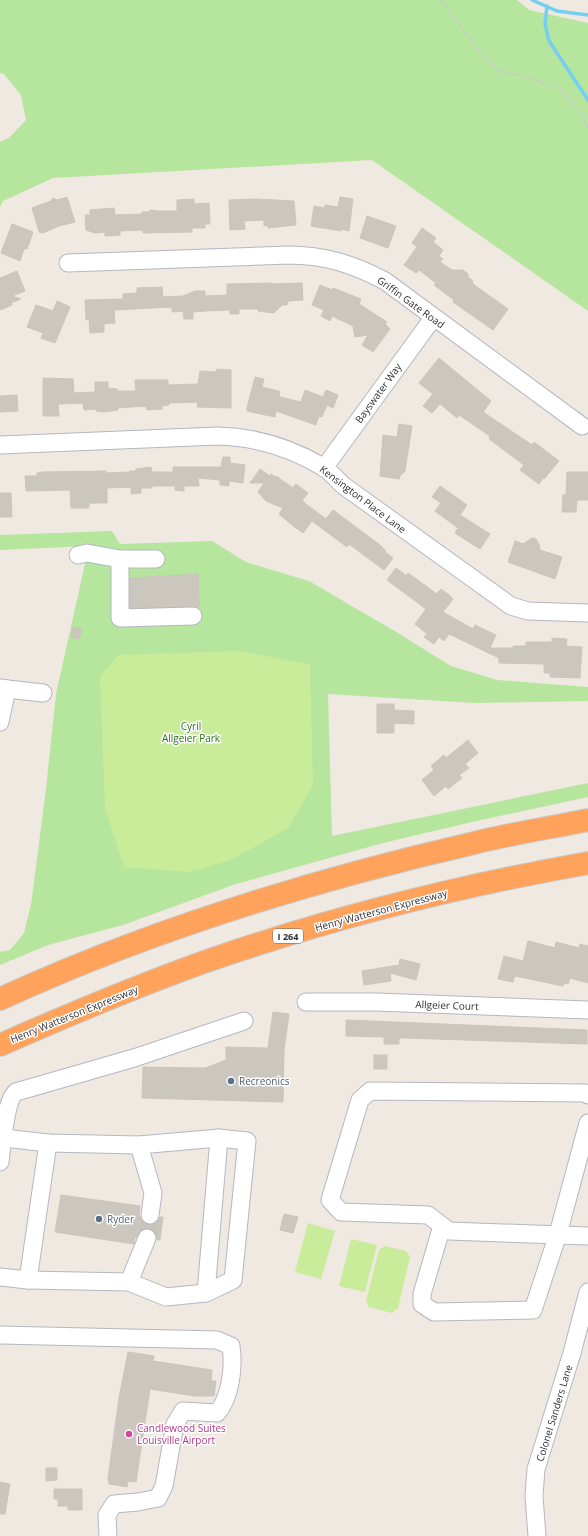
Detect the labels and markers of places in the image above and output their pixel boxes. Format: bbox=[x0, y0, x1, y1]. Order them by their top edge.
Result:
place label: Recreonics bbox=[239, 1074, 290, 1088]
marker: Recreonics bbox=[226, 1076, 236, 1086]
place label: Ryder bbox=[107, 1212, 134, 1226]
marker: Ryder bbox=[94, 1214, 104, 1224]
place label: Candlewood Suites Louisville Airport bbox=[137, 1421, 226, 1447]
marker: Candlewood Suites Louisville Airport bbox=[124, 1429, 134, 1439]

